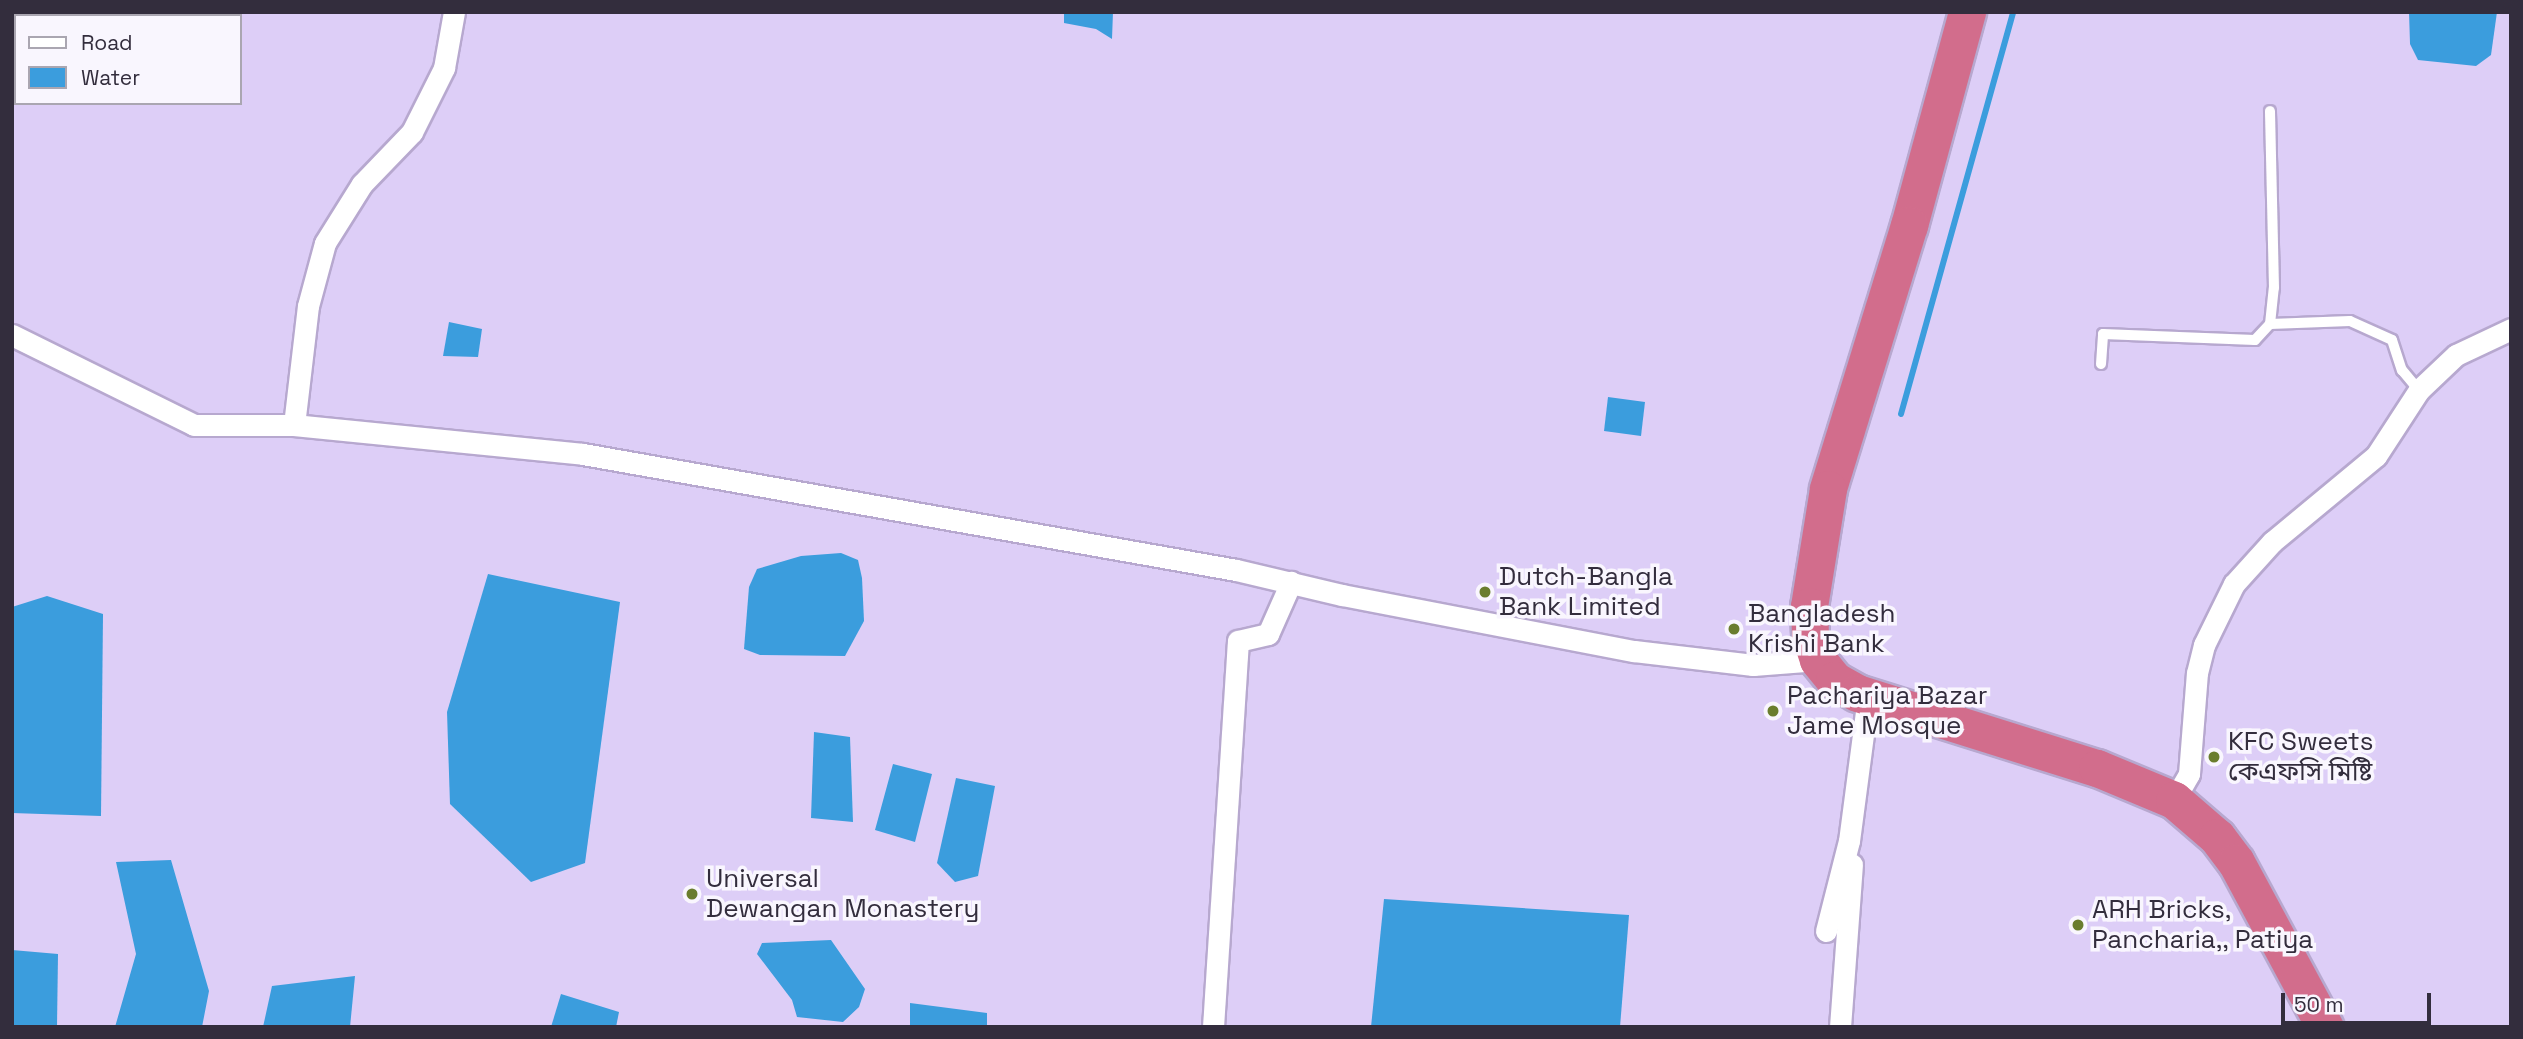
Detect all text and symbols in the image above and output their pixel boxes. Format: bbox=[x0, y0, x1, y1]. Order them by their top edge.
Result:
legend bbox=[14, 14, 242, 105]
text: Road bbox=[81, 29, 133, 56]
text: Water bbox=[81, 64, 140, 91]
place label: Dutch-Bangla Bank Limited bbox=[1499, 561, 1673, 622]
marker: Dutch-Bangla Bank Limited bbox=[1477, 584, 1493, 600]
place label: Bangladesh Krishi Bank bbox=[1748, 598, 1896, 660]
marker: Bangladesh Krishi Bank bbox=[1726, 621, 1742, 637]
place label: Pachariya Bazar Jame Mosque bbox=[1787, 680, 1987, 742]
marker: Pachariya Bazar Jame Mosque bbox=[1765, 703, 1781, 719]
place label: KFC Sweets কেএফসি মিষ্টি bbox=[2228, 726, 2374, 788]
marker: KFC Sweets কেএফসি মিষ্টি bbox=[2206, 749, 2222, 765]
place label: Universal Dewangan Monastery bbox=[706, 863, 979, 924]
marker: Universal Dewangan Monastery bbox=[684, 886, 700, 902]
place label: ARH Bricks, Pancharia,, Patiya bbox=[2092, 894, 2314, 956]
marker: ARH Bricks, Pancharia,, Patiya bbox=[2070, 917, 2086, 933]
scale bar bbox=[2285, 979, 2436, 1023]
text: 50 m bbox=[2294, 991, 2344, 1018]

